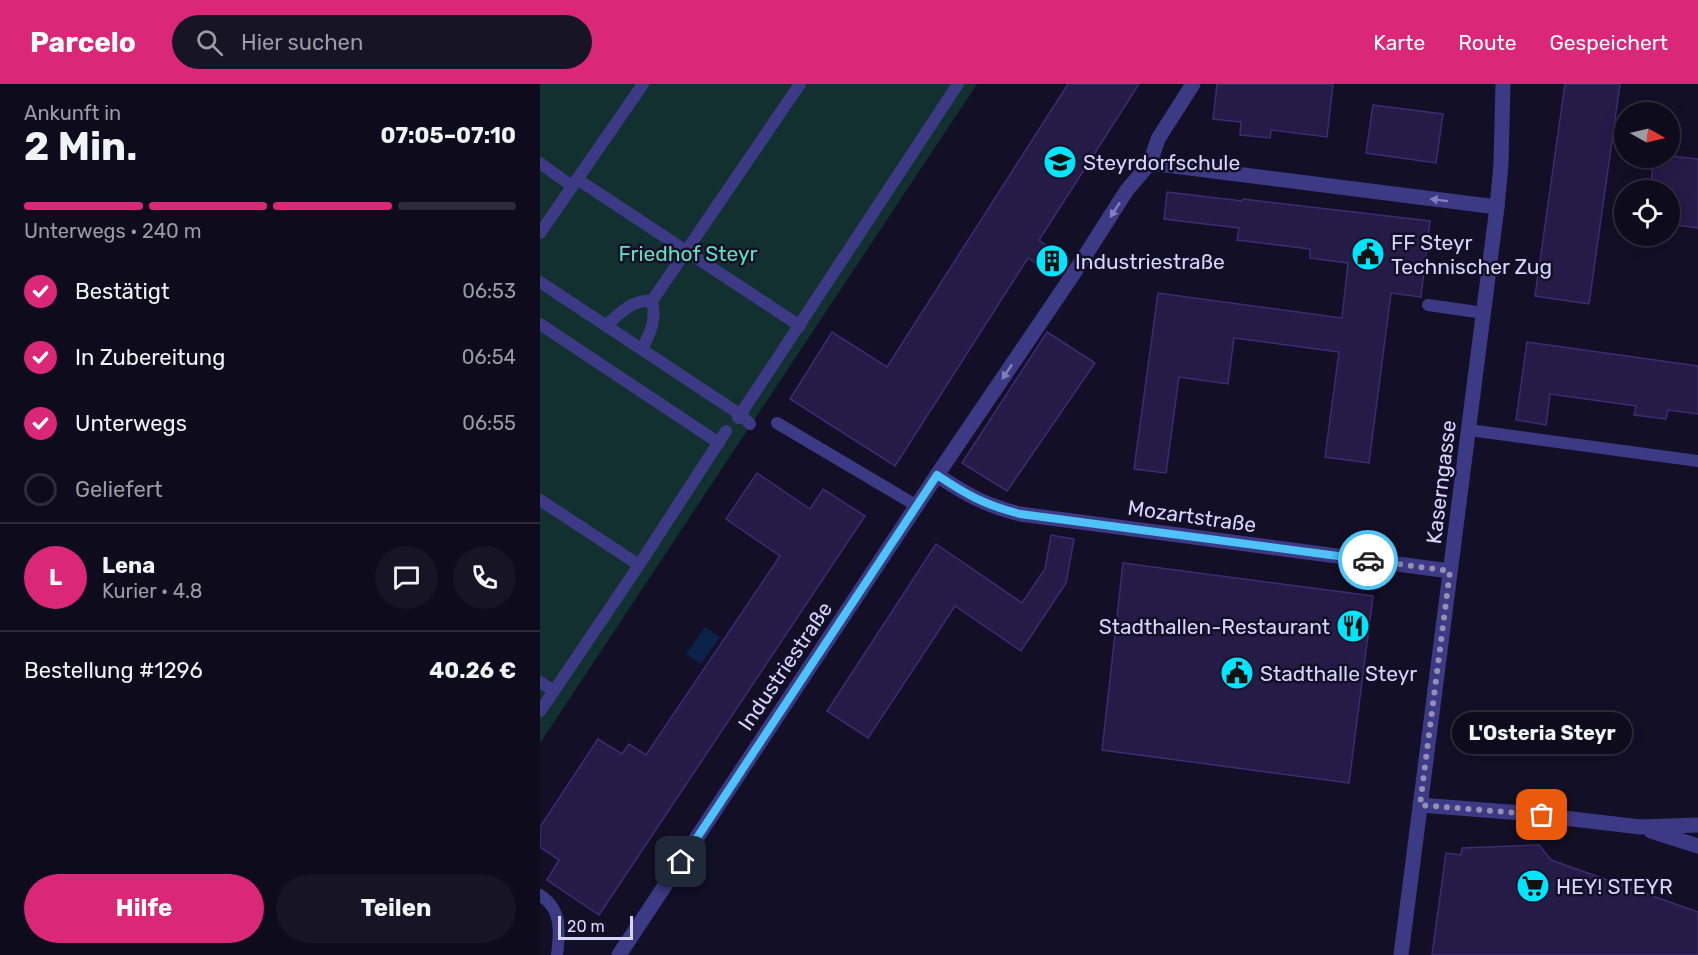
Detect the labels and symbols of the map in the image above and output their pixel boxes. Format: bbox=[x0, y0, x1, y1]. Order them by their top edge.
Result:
north arrow bbox=[1614, 102, 1680, 168]
school or university icon: Steyrdorfschule bbox=[1042, 144, 1078, 180]
place label: Steyrdorfschule bbox=[1083, 150, 1240, 175]
one-way arrow bbox=[1430, 195, 1449, 204]
one-way arrow bbox=[1109, 201, 1120, 218]
place label: FF Steyr Technischer Zug bbox=[1391, 230, 1552, 279]
public building icon: FF Steyr Technischer Zug bbox=[1350, 236, 1386, 272]
park label: Friedhof Steyr bbox=[619, 241, 757, 266]
building icon: Industriestraße bbox=[1034, 243, 1070, 279]
place label: Industriestraße bbox=[1075, 249, 1225, 274]
one-way arrow bbox=[1002, 364, 1013, 380]
street label: Kaserngasse bbox=[1421, 419, 1461, 545]
street label: Mozartstraße bbox=[1126, 495, 1258, 537]
courier bbox=[1338, 530, 1398, 590]
street label: Industriestraße bbox=[733, 597, 837, 735]
restaurant icon: Stadthallen-Restaurant bbox=[1335, 608, 1371, 644]
place label: Stadthallen-Restaurant bbox=[1099, 614, 1330, 639]
public building icon: Stadthalle Steyr bbox=[1219, 655, 1255, 691]
place label: Stadthalle Steyr bbox=[1260, 661, 1417, 686]
callout: L'Osteria Steyr bbox=[1452, 713, 1632, 755]
pin bbox=[1516, 789, 1567, 840]
pin bbox=[655, 836, 706, 887]
supermarket icon: HEY! STEYR bbox=[1515, 868, 1551, 904]
place label: HEY! STEYR bbox=[1556, 874, 1673, 899]
scale bar bbox=[558, 913, 633, 940]

